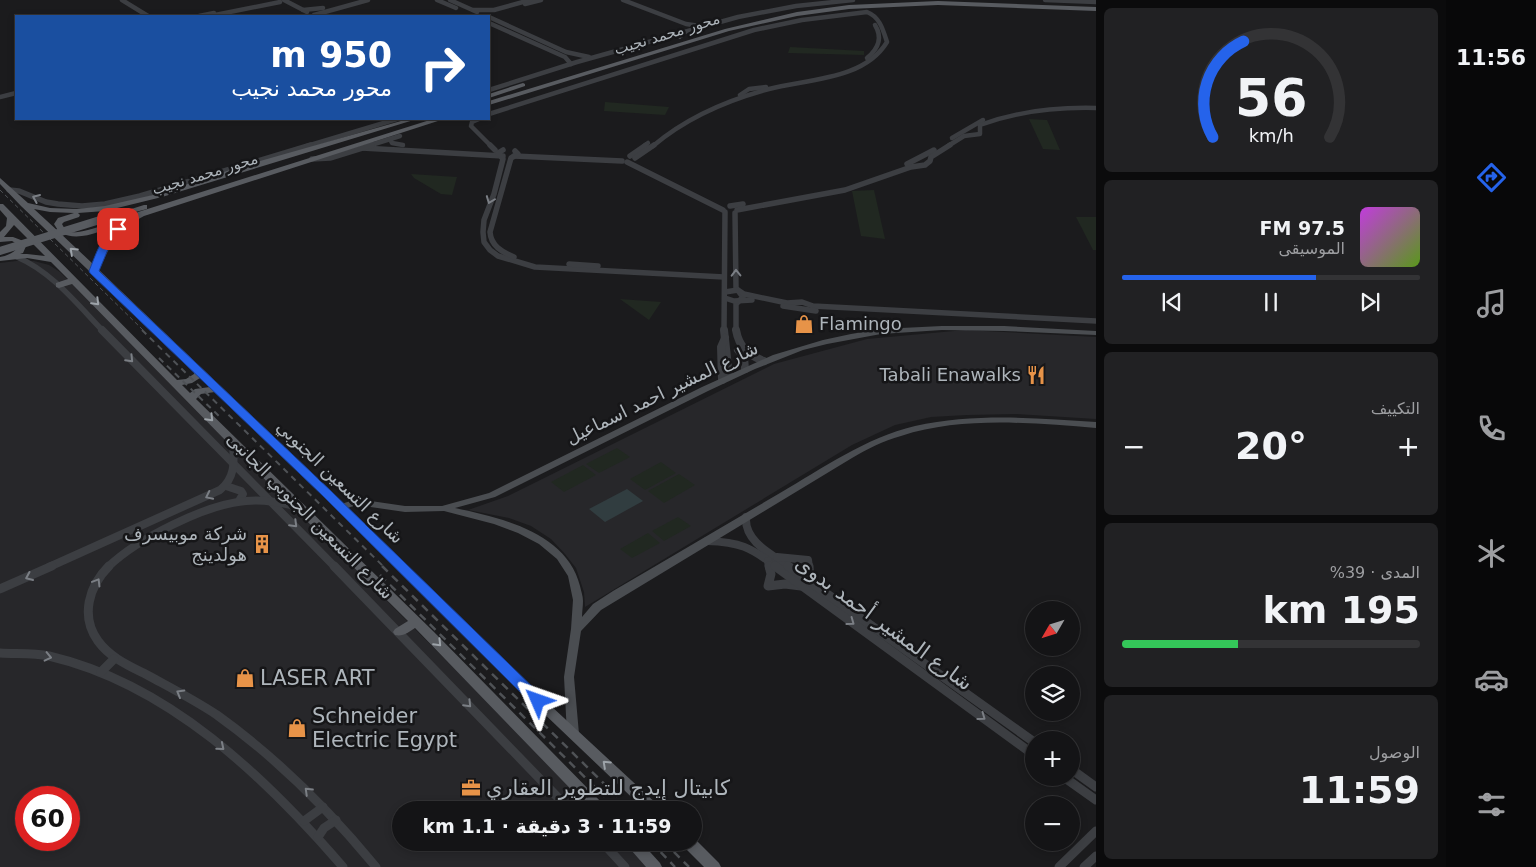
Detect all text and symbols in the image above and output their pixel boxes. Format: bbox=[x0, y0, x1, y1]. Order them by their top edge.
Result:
street label: محور محمد نجيب bbox=[612, 9, 722, 59]
text: 950 m bbox=[270, 35, 392, 75]
icon: right bbox=[410, 35, 475, 100]
text: 11:56 bbox=[1456, 45, 1526, 70]
text: 56 bbox=[1235, 68, 1307, 128]
text: محور محمد نجيب bbox=[231, 76, 392, 101]
text: km/h bbox=[1248, 125, 1294, 146]
street label: محور محمد نجيب bbox=[150, 149, 260, 199]
icon: directions bbox=[1474, 160, 1509, 195]
one-way arrow bbox=[32, 194, 41, 204]
one-way arrow bbox=[486, 195, 496, 204]
pin bbox=[97, 208, 139, 250]
icon: arrive bbox=[104, 215, 132, 243]
text: 97.5 FM bbox=[1260, 217, 1345, 239]
text: الموسيقى bbox=[1279, 239, 1345, 258]
one-way arrow bbox=[69, 248, 78, 257]
one-way arrow bbox=[731, 268, 741, 276]
icon: music bbox=[1474, 286, 1509, 321]
icon: previous bbox=[1158, 288, 1186, 316]
icon: pause bbox=[1257, 288, 1285, 316]
icon: next bbox=[1356, 288, 1384, 316]
one-way arrow bbox=[90, 297, 99, 306]
shop icon: Flamingo bbox=[793, 313, 815, 335]
place label: Flamingo bbox=[819, 313, 902, 334]
street label: شارع المشير احمد اسماعيل bbox=[562, 337, 762, 449]
one-way arrow bbox=[124, 353, 133, 362]
place label: Tabali Enawalks bbox=[878, 364, 1021, 385]
restaurant icon: Tabali Enawalks bbox=[1025, 364, 1047, 386]
text: التكييف bbox=[1371, 399, 1420, 418]
icon: phone bbox=[1474, 411, 1509, 446]
one-way arrow bbox=[204, 412, 213, 421]
street label: شارع التسعين الجنوبي bbox=[272, 416, 408, 548]
text: 20° bbox=[1235, 424, 1307, 468]
street label: شارع التسعين الجنوبي الجانبى bbox=[222, 428, 398, 604]
text: − bbox=[1122, 430, 1145, 463]
text: + bbox=[1397, 430, 1420, 463]
one-way arrow bbox=[205, 490, 214, 500]
one-way arrow bbox=[288, 519, 297, 528]
place label: شركة موبيسرف هولدينج bbox=[124, 523, 247, 566]
building icon: شركة موبيسرف هولدينج bbox=[251, 533, 273, 555]
icon: climate bbox=[1474, 536, 1509, 571]
street label: شارع المشير أحمد بدوى bbox=[791, 549, 978, 695]
text: المدى · 39% bbox=[1330, 563, 1420, 582]
one-way arrow bbox=[25, 570, 34, 581]
one-way arrow bbox=[91, 579, 100, 588]
text: 195 km bbox=[1263, 588, 1420, 632]
north arrow bbox=[1025, 601, 1080, 656]
map controls bbox=[1025, 601, 1080, 851]
one-way arrow bbox=[845, 616, 855, 625]
one-way arrow bbox=[432, 637, 441, 646]
one-way arrow bbox=[44, 651, 53, 662]
icon: car bbox=[1474, 662, 1509, 697]
place label: LASER ART bbox=[260, 666, 375, 690]
button: layers bbox=[1025, 666, 1080, 721]
shop icon: LASER ART bbox=[234, 667, 256, 689]
position arrow bbox=[511, 674, 563, 726]
one-way arrow bbox=[176, 690, 185, 700]
one-way arrow bbox=[462, 698, 471, 707]
place label: Schneider Electric Egypt bbox=[312, 704, 457, 752]
one-way arrow bbox=[976, 712, 985, 720]
shop icon: Schneider Electric Egypt bbox=[286, 717, 308, 739]
button: + bbox=[1025, 731, 1080, 786]
one-way arrow bbox=[216, 742, 225, 751]
text: الوصول bbox=[1369, 743, 1420, 762]
one-way arrow bbox=[602, 761, 611, 770]
text: 11:59 bbox=[1299, 768, 1420, 812]
place label: كابيتال إيدج للتطوير العقاري bbox=[486, 776, 730, 801]
office icon: كابيتال إيدج للتطوير العقاري bbox=[460, 777, 482, 799]
speed limit sign: 60 bbox=[15, 786, 80, 851]
icon: filters bbox=[1474, 787, 1509, 822]
one-way arrow bbox=[305, 788, 314, 797]
button: − bbox=[1025, 796, 1080, 851]
text: 11:59 · 3 دقيقة · 1.1 km bbox=[422, 815, 672, 837]

